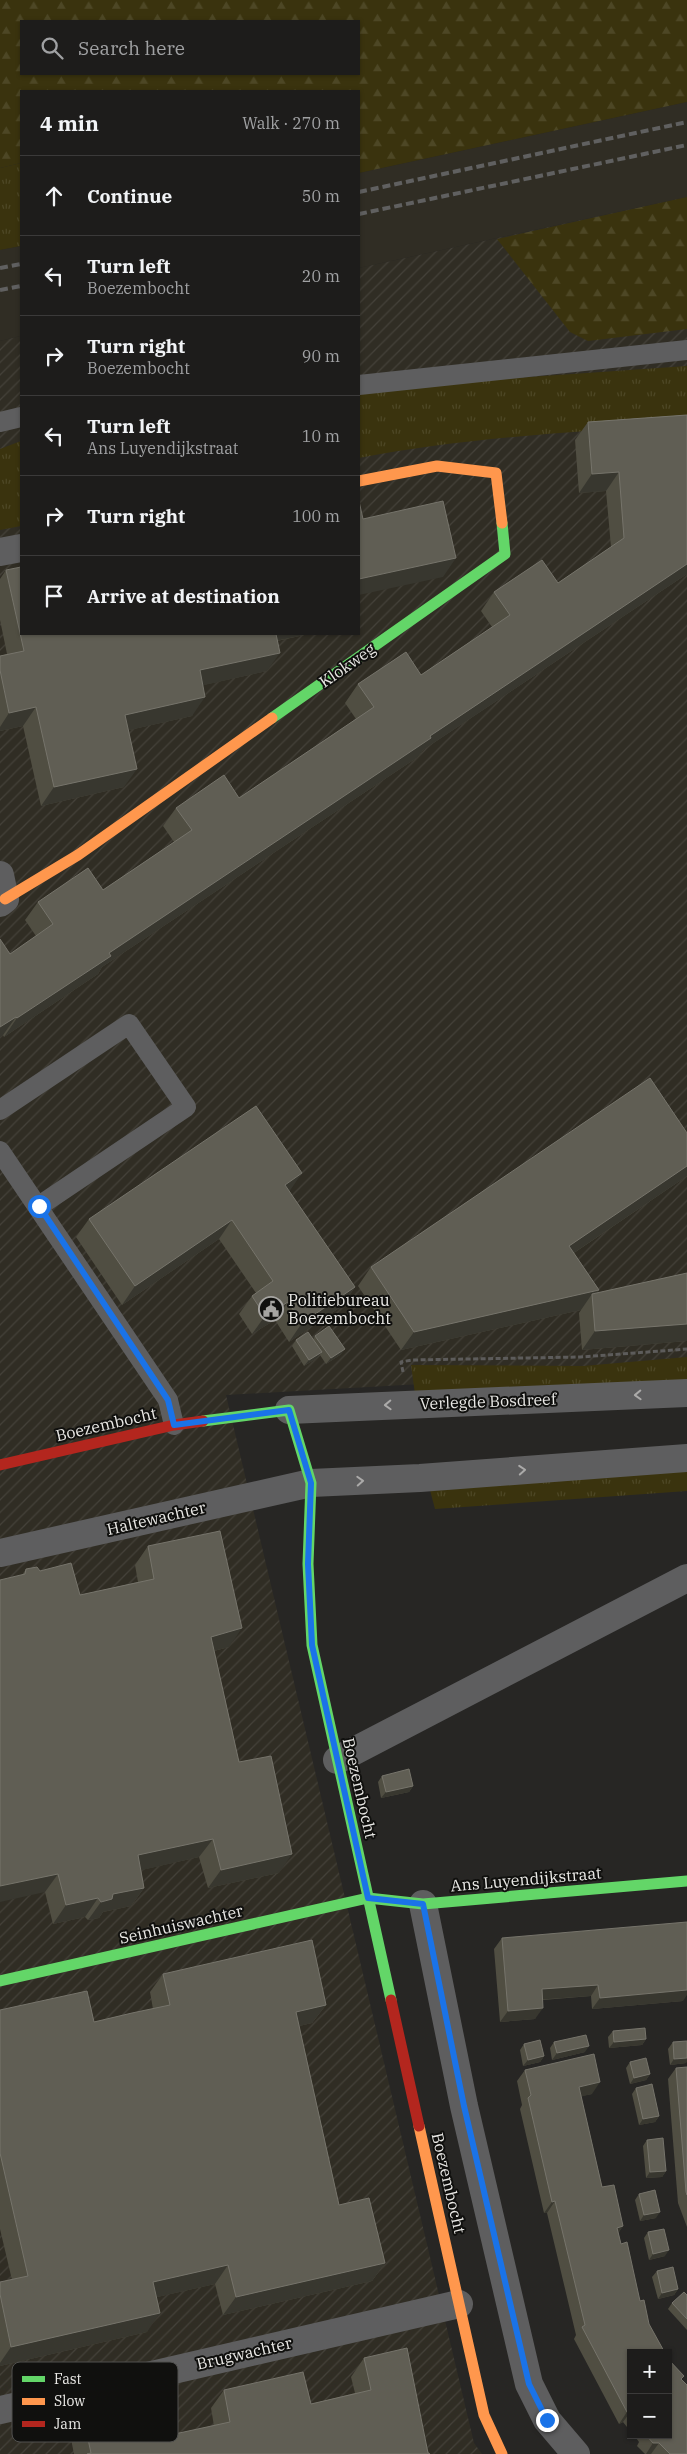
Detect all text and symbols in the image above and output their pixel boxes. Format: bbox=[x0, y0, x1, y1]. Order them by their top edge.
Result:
search box bbox=[20, 20, 360, 75]
icon: search bbox=[38, 34, 66, 62]
text: Search here bbox=[78, 36, 185, 60]
text: 4 min bbox=[40, 109, 99, 137]
text: Walk · 270 m bbox=[242, 113, 340, 133]
icon: ahead bbox=[40, 182, 68, 210]
text: Continue bbox=[87, 184, 172, 208]
text: 50 m bbox=[302, 186, 340, 206]
text: Turn left bbox=[87, 254, 170, 278]
icon: left bbox=[40, 262, 68, 290]
text: 20 m bbox=[302, 266, 340, 286]
text: Boezembocht bbox=[87, 278, 190, 298]
text: Turn right bbox=[87, 334, 185, 358]
icon: right bbox=[40, 342, 68, 370]
text: 90 m bbox=[302, 346, 340, 366]
text: Boezembocht bbox=[87, 358, 190, 378]
text: Turn left bbox=[87, 414, 170, 438]
icon: left bbox=[40, 422, 68, 450]
text: 10 m bbox=[302, 426, 340, 446]
text: Ans Luyendijkstraat bbox=[87, 438, 239, 458]
icon: right bbox=[40, 502, 68, 530]
text: Turn right bbox=[87, 504, 185, 528]
text: 100 m bbox=[292, 506, 340, 526]
icon: arrive bbox=[40, 582, 68, 610]
text: Arrive at destination bbox=[87, 584, 280, 608]
street label: Klokweg bbox=[315, 638, 379, 692]
route start bbox=[28, 1195, 51, 1218]
place label: Politiebureau Boezembocht bbox=[288, 1290, 391, 1328]
public building icon: Politiebureau Boezembocht bbox=[258, 1296, 284, 1322]
street label: Verlegde Bosdreef bbox=[419, 1389, 558, 1413]
one-way arrow bbox=[634, 1390, 642, 1400]
one-way arrow bbox=[384, 1400, 392, 1410]
street label: Boezembocht bbox=[54, 1403, 159, 1445]
one-way arrow bbox=[518, 1465, 526, 1476]
one-way arrow bbox=[356, 1475, 364, 1486]
street label: Haltewachter bbox=[105, 1497, 207, 1539]
street label: Boezembocht bbox=[339, 1736, 381, 1841]
street label: Ans Luyendijkstraat bbox=[450, 1862, 603, 1896]
street label: Seinhuiswachter bbox=[117, 1900, 245, 1948]
street label: Boezembocht bbox=[428, 2131, 470, 2236]
street label: Brugwachter bbox=[194, 2332, 294, 2374]
map controls bbox=[627, 2349, 672, 2439]
button: + bbox=[627, 2349, 672, 2394]
legend bbox=[12, 2362, 178, 2442]
text: Fast bbox=[54, 2370, 82, 2388]
text: Slow bbox=[54, 2392, 85, 2410]
button: − bbox=[627, 2394, 672, 2439]
route end bbox=[536, 2409, 559, 2432]
text: Jam bbox=[54, 2415, 81, 2433]

